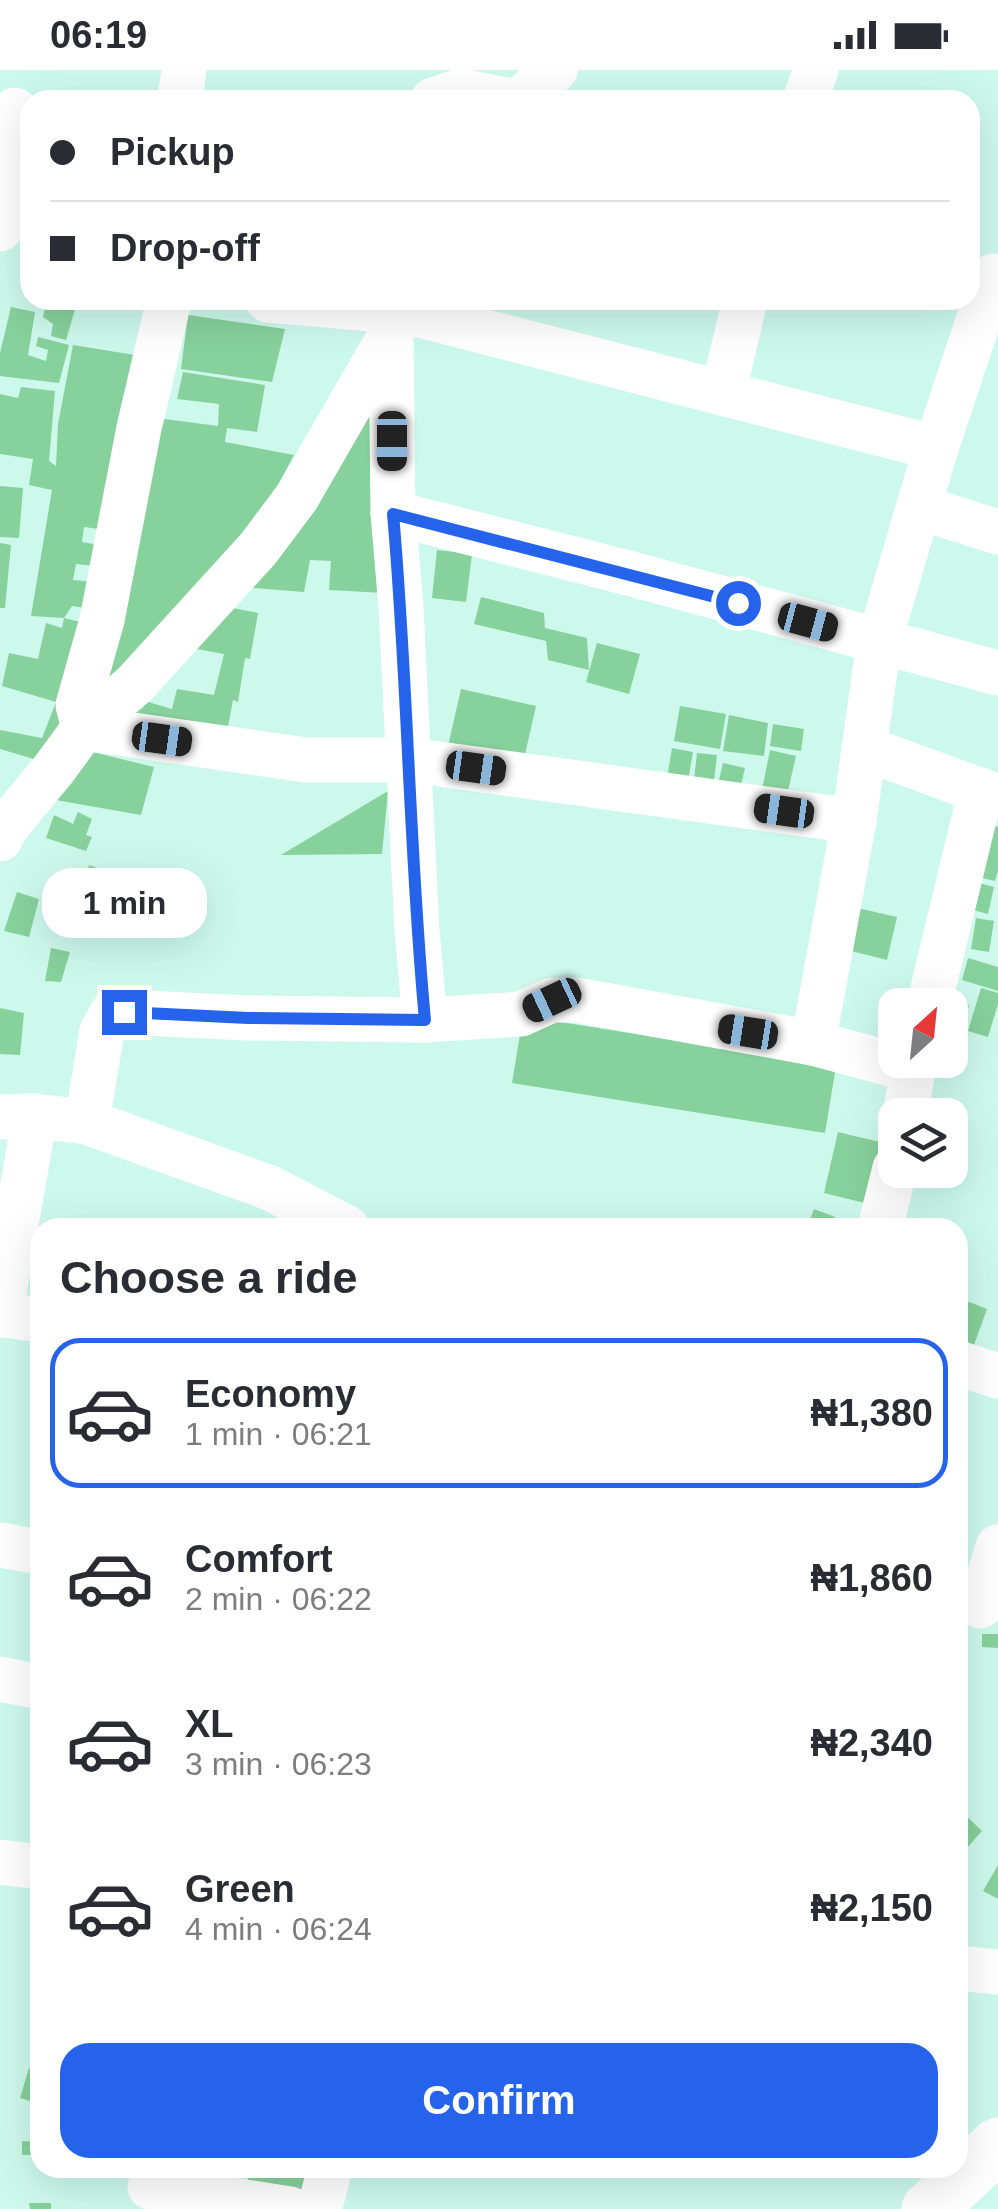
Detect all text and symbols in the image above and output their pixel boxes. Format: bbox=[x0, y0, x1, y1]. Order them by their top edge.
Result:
text: 06:19 bbox=[50, 14, 147, 56]
text: Pickup bbox=[110, 131, 235, 173]
text: Drop-off bbox=[110, 227, 260, 269]
car bbox=[377, 411, 407, 471]
route start bbox=[716, 581, 761, 626]
car bbox=[775, 600, 841, 644]
car bbox=[130, 720, 194, 758]
car bbox=[444, 749, 508, 787]
car bbox=[752, 792, 816, 830]
callout: 1 min bbox=[42, 867, 206, 937]
text: 1 min bbox=[83, 885, 166, 921]
car bbox=[518, 974, 586, 1026]
north arrow bbox=[878, 988, 968, 1078]
map controls bbox=[878, 988, 968, 1188]
route end bbox=[102, 990, 147, 1035]
car bbox=[716, 1012, 780, 1052]
button: layers bbox=[878, 1098, 968, 1188]
text: Choose a ride bbox=[60, 1252, 358, 1303]
icon: car bbox=[65, 1368, 155, 1458]
text: Economy bbox=[185, 1373, 356, 1415]
text: ₦1,380 bbox=[810, 1392, 933, 1434]
text: 1 min · 06:21 bbox=[185, 1416, 372, 1452]
icon: car bbox=[65, 1533, 155, 1623]
text: Comfort bbox=[185, 1538, 333, 1580]
text: ₦1,860 bbox=[810, 1557, 933, 1599]
text: 2 min · 06:22 bbox=[185, 1581, 372, 1617]
icon: car bbox=[65, 1698, 155, 1788]
text: XL bbox=[185, 1703, 234, 1745]
text: ₦2,340 bbox=[810, 1722, 933, 1764]
text: 3 min · 06:23 bbox=[185, 1746, 372, 1782]
icon: car bbox=[65, 1863, 155, 1953]
text: Green bbox=[185, 1868, 295, 1910]
text: ₦2,150 bbox=[810, 1887, 933, 1929]
text: 4 min · 06:24 bbox=[185, 1911, 372, 1947]
button: Confirm bbox=[60, 2043, 938, 2158]

